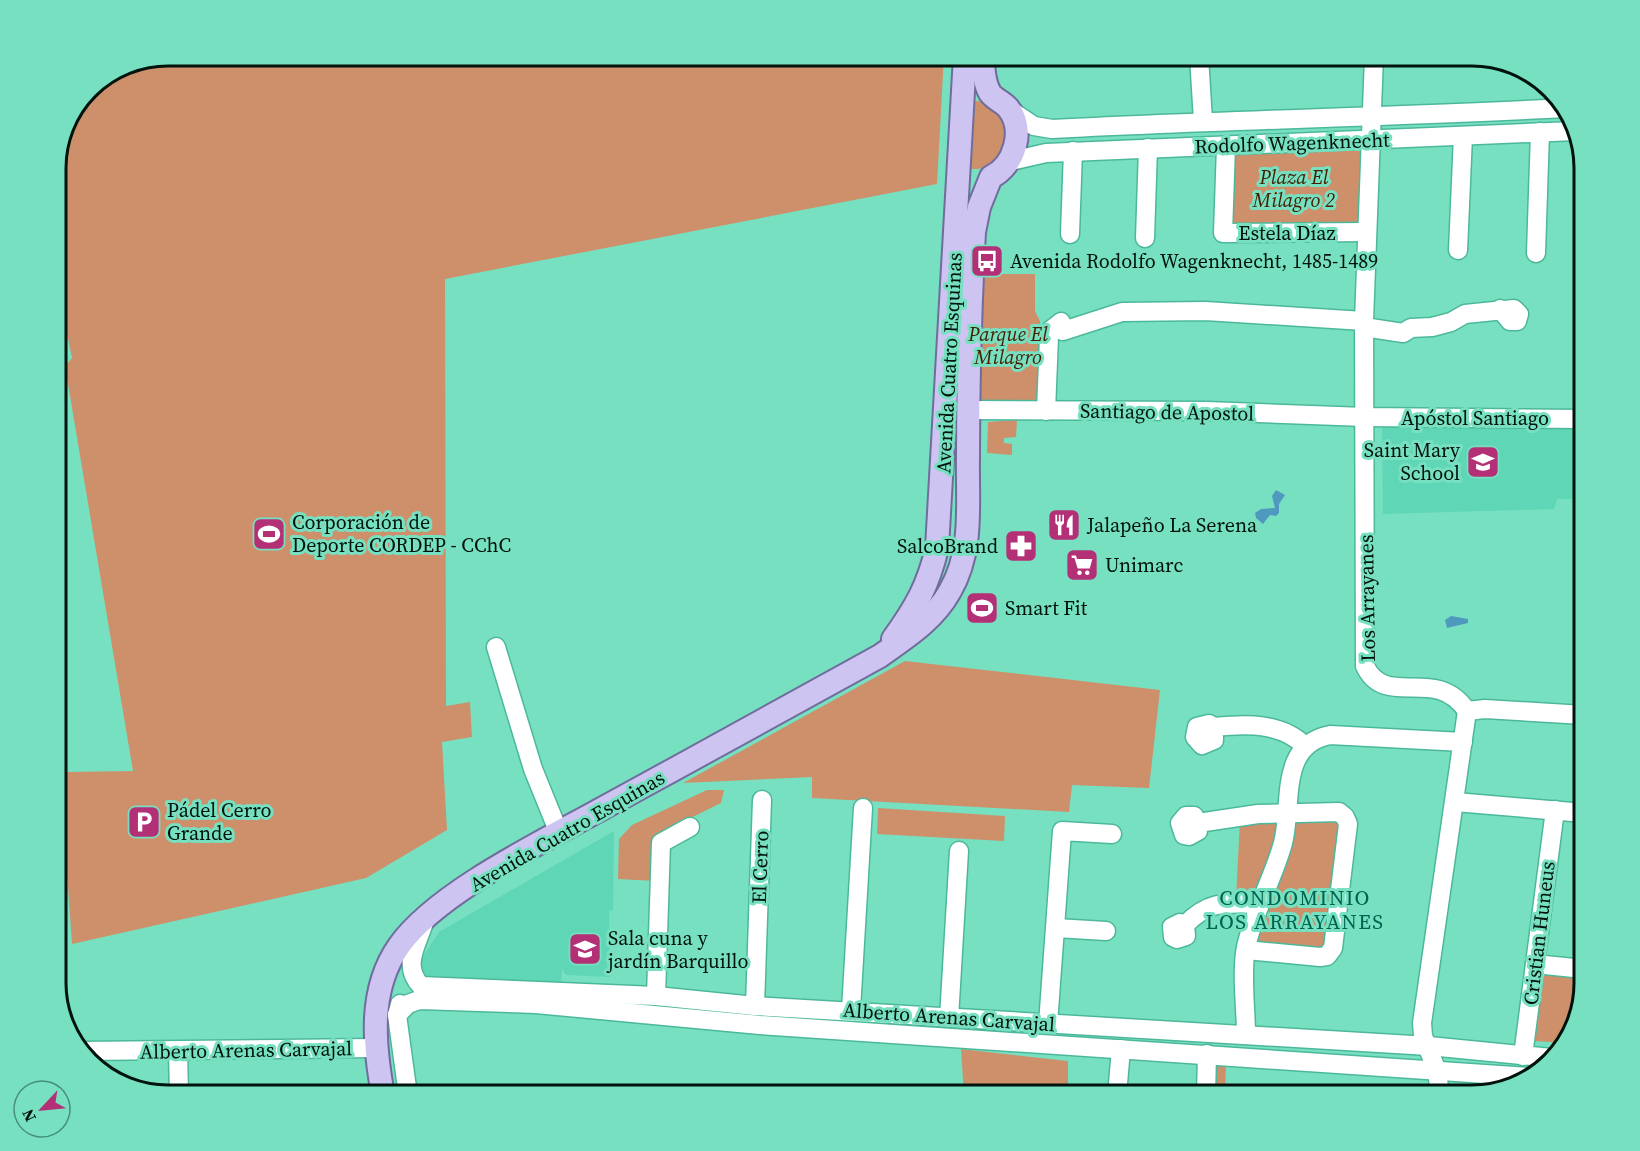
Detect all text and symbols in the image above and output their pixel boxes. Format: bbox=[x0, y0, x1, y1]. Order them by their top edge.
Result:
street label: Rodolfo Wagenknecht bbox=[1194, 126, 1391, 160]
park label: Plaza El Milagro 2 bbox=[1252, 163, 1335, 214]
street label: Estela Díaz bbox=[1238, 219, 1336, 247]
bus stop icon: Avenida Rodolfo Wagenknecht, 1485-1489 bbox=[969, 243, 1005, 279]
place label: Avenida Rodolfo Wagenknecht, 1485-1489 bbox=[1010, 247, 1378, 275]
street label: Avenida Cuatro Esquinas bbox=[929, 252, 969, 474]
park label: Parque El Milagro bbox=[967, 320, 1048, 371]
street label: Santiago de Apostol bbox=[1080, 396, 1254, 428]
street label: Apóstol Santiago bbox=[1401, 404, 1549, 432]
place label: Saint Mary School bbox=[1364, 436, 1461, 487]
school or university icon: Saint Mary School bbox=[1465, 444, 1501, 480]
restaurant icon: Jalapeño La Serena bbox=[1046, 507, 1082, 543]
place label: Corporación de Deporte CORDEP - CChC bbox=[292, 508, 511, 559]
place label: Jalapeño La Serena bbox=[1086, 511, 1258, 539]
sports icon: Corporación de Deporte CORDEP - CChC bbox=[251, 516, 287, 552]
pharmacy icon: SalcoBrand bbox=[1003, 528, 1039, 564]
place label: SalcoBrand bbox=[897, 532, 999, 560]
street label: Los Arrayanes bbox=[1352, 534, 1382, 662]
supermarket icon: Unimarc bbox=[1064, 547, 1100, 583]
place label: Unimarc bbox=[1105, 551, 1183, 579]
sports icon: Smart Fit bbox=[964, 590, 1000, 626]
place label: Smart Fit bbox=[1005, 594, 1088, 622]
street label: Avenida Cuatro Esquinas bbox=[464, 764, 670, 898]
place label: Pádel Cerro Grande bbox=[167, 796, 271, 847]
parking icon: Pádel Cerro Grande bbox=[126, 804, 162, 840]
street label: El Cerro bbox=[745, 830, 775, 904]
street label: Cristian Huneus bbox=[1516, 859, 1562, 1007]
district label: CONDOMINIO LOS ARRAYANES bbox=[1205, 883, 1385, 936]
place label: Sala cuna y jardín Barquillo bbox=[606, 924, 749, 975]
school or university icon: Sala cuna y jardín Barquillo bbox=[567, 931, 603, 967]
street label: Alberto Arenas Carvajal bbox=[842, 996, 1056, 1038]
street label: Alberto Arenas Carvajal bbox=[140, 1034, 352, 1066]
north arrow bbox=[12, 1079, 72, 1139]
text: N bbox=[16, 1105, 41, 1126]

